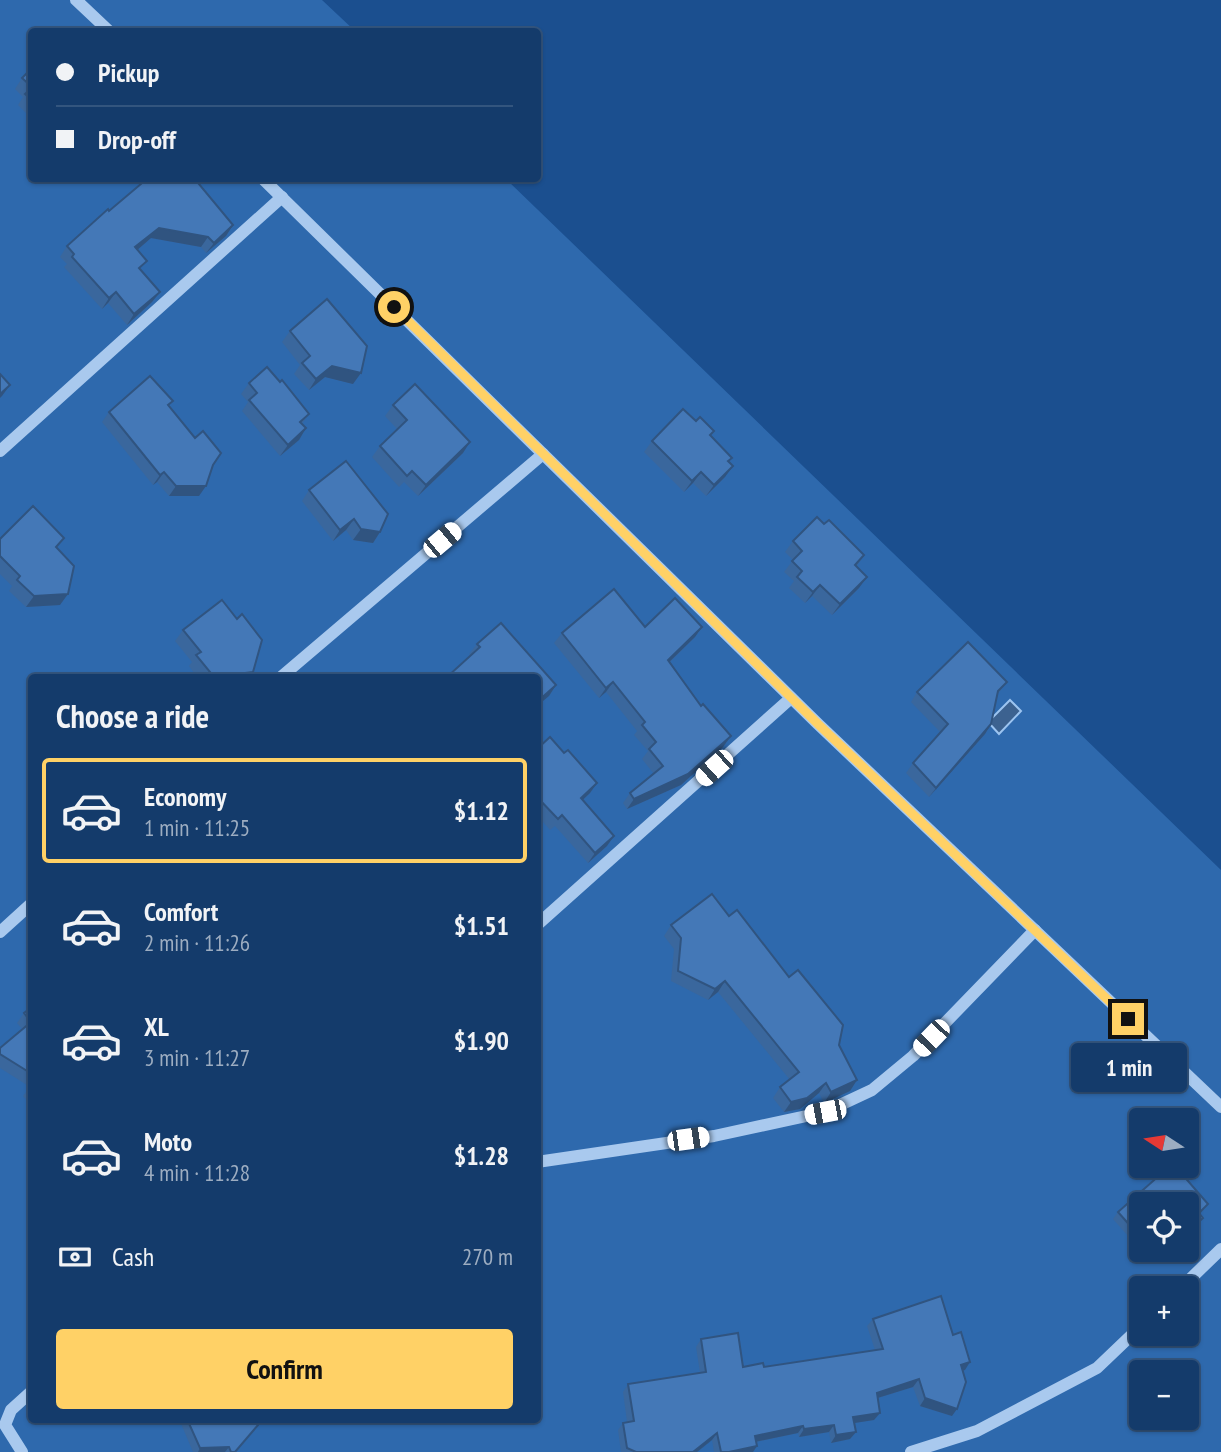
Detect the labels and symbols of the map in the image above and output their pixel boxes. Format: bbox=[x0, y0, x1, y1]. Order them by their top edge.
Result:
route start bbox=[378, 291, 410, 323]
car bbox=[420, 518, 465, 562]
car bbox=[692, 746, 737, 790]
route end bbox=[1112, 1003, 1144, 1035]
car bbox=[909, 1016, 954, 1060]
callout: 1 min bbox=[1070, 1044, 1186, 1092]
car bbox=[803, 1098, 848, 1126]
north arrow bbox=[1129, 1108, 1199, 1178]
car bbox=[666, 1126, 711, 1152]

